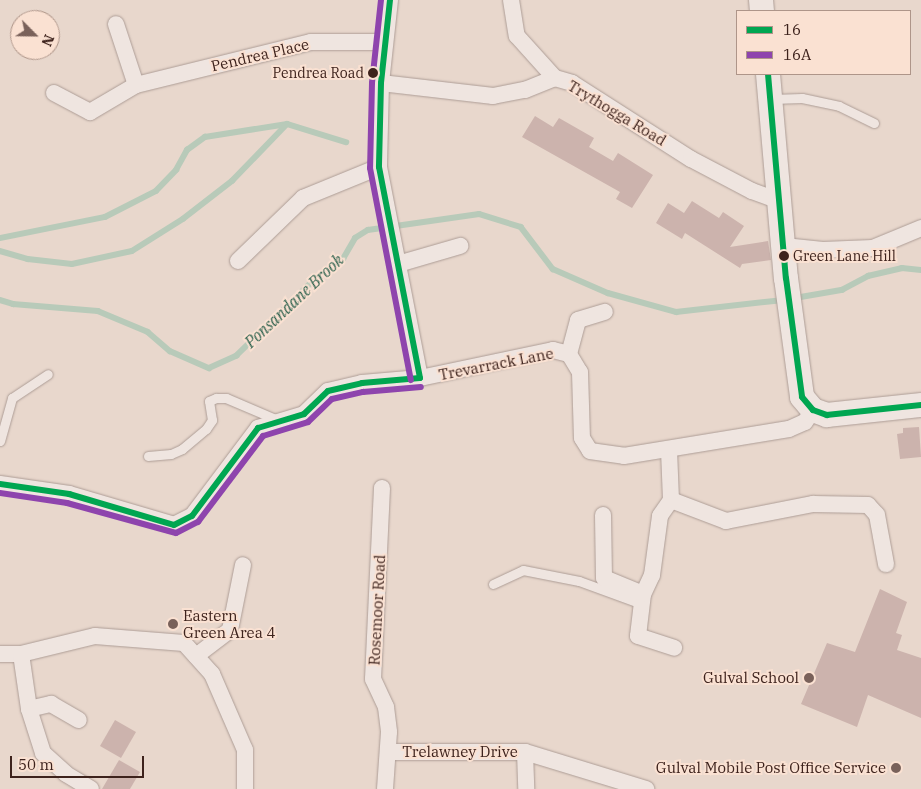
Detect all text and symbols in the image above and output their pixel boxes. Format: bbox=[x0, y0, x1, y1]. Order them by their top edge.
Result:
north arrow bbox=[10, 10, 60, 60]
legend bbox=[736, 10, 911, 75]
text: 16 bbox=[783, 20, 801, 39]
text: N bbox=[37, 32, 58, 49]
street label: Pendrea Place bbox=[209, 35, 311, 75]
text: 16A bbox=[783, 45, 811, 64]
place label: Pendrea Road bbox=[272, 65, 364, 81]
marker: Pendrea Road bbox=[368, 68, 378, 78]
street label: Trythogga Road bbox=[565, 77, 669, 149]
place label: Green Lane Hill bbox=[793, 248, 896, 264]
water label: Ponsandane Brook bbox=[241, 250, 347, 352]
marker: Green Lane Hill bbox=[779, 251, 789, 261]
street label: Trevarrack Lane bbox=[437, 344, 555, 384]
street label: Rosemoor Road bbox=[365, 554, 389, 666]
place label: Eastern Green Area 4 bbox=[183, 606, 275, 641]
marker: Eastern Green Area 4 bbox=[167, 618, 179, 630]
place label: Gulval School bbox=[703, 669, 799, 687]
marker: Gulval School bbox=[803, 672, 815, 684]
street label: Trelawney Drive bbox=[402, 743, 518, 761]
scale bar bbox=[12, 746, 146, 778]
text: 50 m bbox=[18, 755, 54, 774]
place label: Gulval Mobile Post Office Service bbox=[656, 759, 886, 777]
marker: Gulval Mobile Post Office Service bbox=[890, 762, 902, 774]

